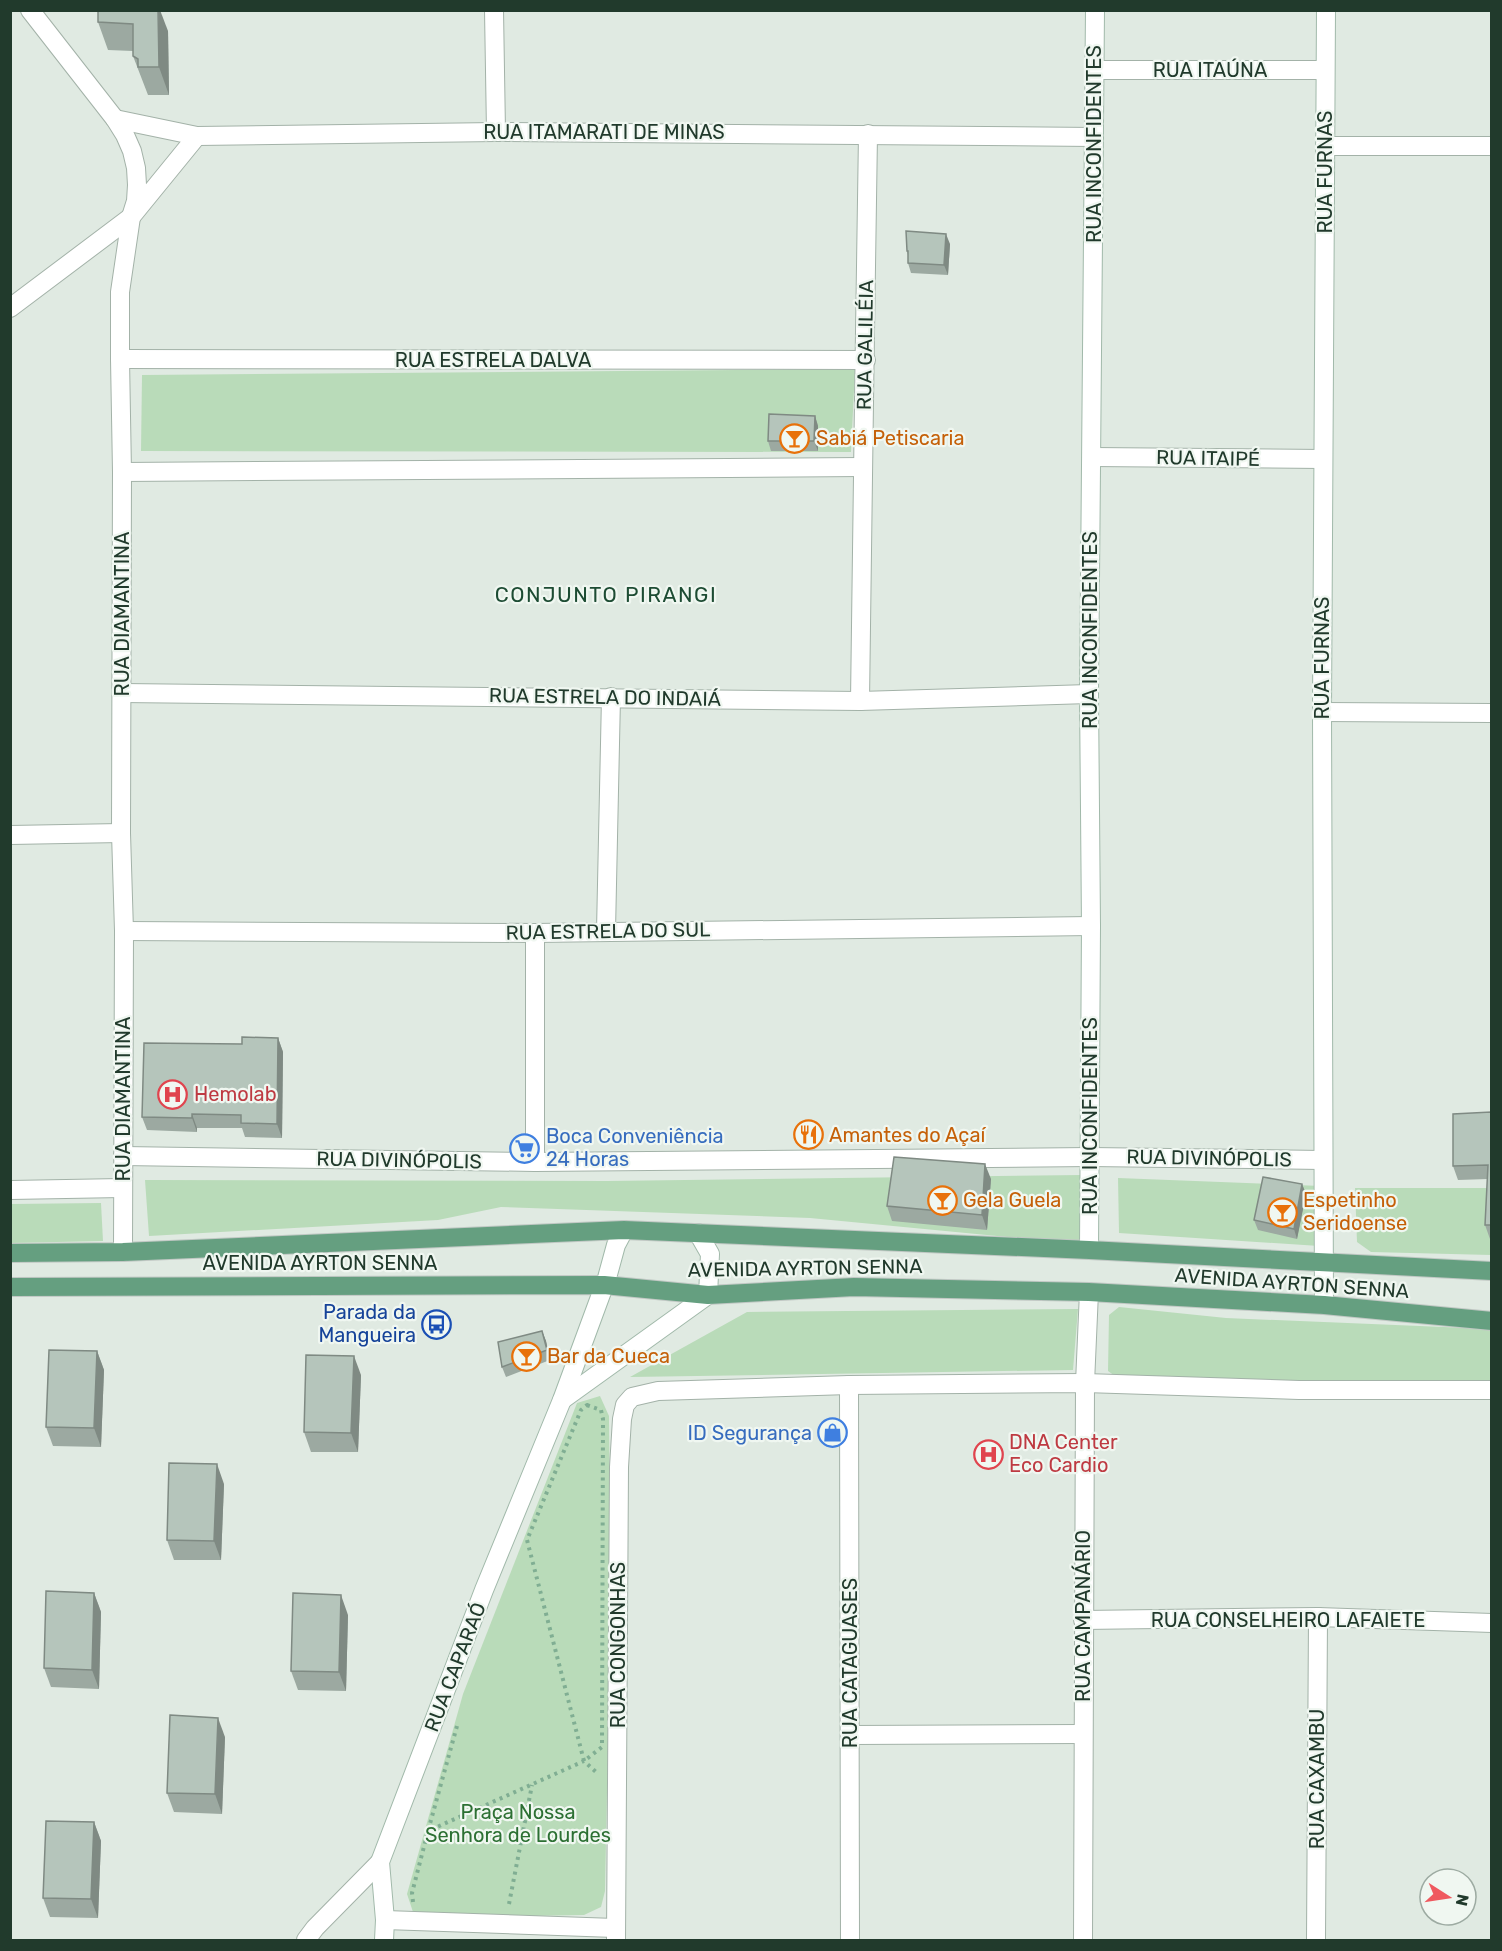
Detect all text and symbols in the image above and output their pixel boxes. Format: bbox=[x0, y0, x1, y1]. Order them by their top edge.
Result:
street label: RUA INCONFIDENTES bbox=[1082, 45, 1106, 243]
street label: RUA ITAÚNA bbox=[1153, 58, 1267, 82]
street label: RUA FURNAS bbox=[1313, 111, 1337, 233]
street label: RUA ITAMARATI DE MINAS bbox=[483, 120, 725, 144]
street label: RUA GALILÉIA bbox=[852, 280, 878, 410]
street label: RUA ESTRELA DALVA bbox=[395, 348, 591, 372]
bar icon: Sabiá Petiscaria bbox=[779, 422, 811, 454]
place label: Sabiá Petiscaria bbox=[816, 426, 964, 450]
street label: RUA ITAIPÉ bbox=[1156, 445, 1260, 471]
street label: RUA INCONFIDENTES bbox=[1078, 531, 1102, 729]
street label: RUA DIAMANTINA bbox=[110, 532, 134, 696]
district label: CONJUNTO PIRANGI bbox=[495, 582, 717, 607]
street label: RUA FURNAS bbox=[1310, 597, 1334, 719]
street label: RUA ESTRELA DO INDAIÁ bbox=[489, 683, 721, 711]
street label: RUA ESTRELA DO SUL bbox=[505, 917, 711, 945]
street label: RUA DIAMANTINA bbox=[111, 1017, 135, 1181]
street label: RUA INCONFIDENTES bbox=[1078, 1017, 1102, 1215]
hospital icon: Hemolab bbox=[157, 1078, 189, 1110]
place label: Hemolab bbox=[194, 1082, 277, 1106]
restaurant icon: Amantes do Açaí bbox=[792, 1119, 824, 1151]
place label: Amantes do Açaí bbox=[829, 1123, 986, 1147]
place label: Boca Conveniência 24 Horas bbox=[546, 1124, 724, 1171]
supermarket icon: Boca Conveniência 24 Horas bbox=[509, 1132, 541, 1164]
street label: RUA DIVINÓPOLIS bbox=[1126, 1145, 1292, 1171]
street label: RUA DIVINÓPOLIS bbox=[316, 1147, 482, 1173]
bar icon: Gela Guela bbox=[926, 1184, 958, 1216]
place label: Gela Guela bbox=[963, 1188, 1061, 1212]
place label: Espetinho Seridoense bbox=[1303, 1188, 1407, 1235]
bar icon: Espetinho Seridoense bbox=[1266, 1196, 1298, 1228]
street label: AVENIDA AYRTON SENNA bbox=[203, 1251, 438, 1275]
street label: AVENIDA AYRTON SENNA bbox=[687, 1254, 923, 1282]
street label: AVENIDA AYRTON SENNA bbox=[1174, 1263, 1410, 1303]
place label: Parada da Mangueira bbox=[318, 1300, 416, 1347]
bus stop icon: Parada da Mangueira bbox=[421, 1308, 453, 1340]
bar icon: Bar da Cueca bbox=[510, 1340, 542, 1372]
place label: Bar da Cueca bbox=[547, 1344, 670, 1368]
shop icon: ID Segurança bbox=[817, 1417, 849, 1449]
place label: ID Segurança bbox=[688, 1421, 812, 1445]
place label: DNA Center Eco Cardio bbox=[1009, 1430, 1118, 1477]
hospital icon: DNA Center Eco Cardio bbox=[972, 1438, 1004, 1470]
street label: RUA CAMPANÁRIO bbox=[1071, 1530, 1095, 1702]
street label: RUA CONGONHAS bbox=[606, 1562, 630, 1728]
street label: RUA CATAGUASES bbox=[838, 1578, 862, 1748]
street label: RUA CAPARAÓ bbox=[419, 1599, 491, 1735]
street label: RUA CONSELHEIRO LAFAIETE bbox=[1151, 1608, 1425, 1632]
street label: RUA CAXAMBU bbox=[1305, 1709, 1329, 1849]
park label: Praça Nossa Senhora de Lourdes bbox=[425, 1800, 611, 1847]
north arrow bbox=[1418, 1867, 1478, 1927]
text: N bbox=[1452, 1892, 1473, 1908]

